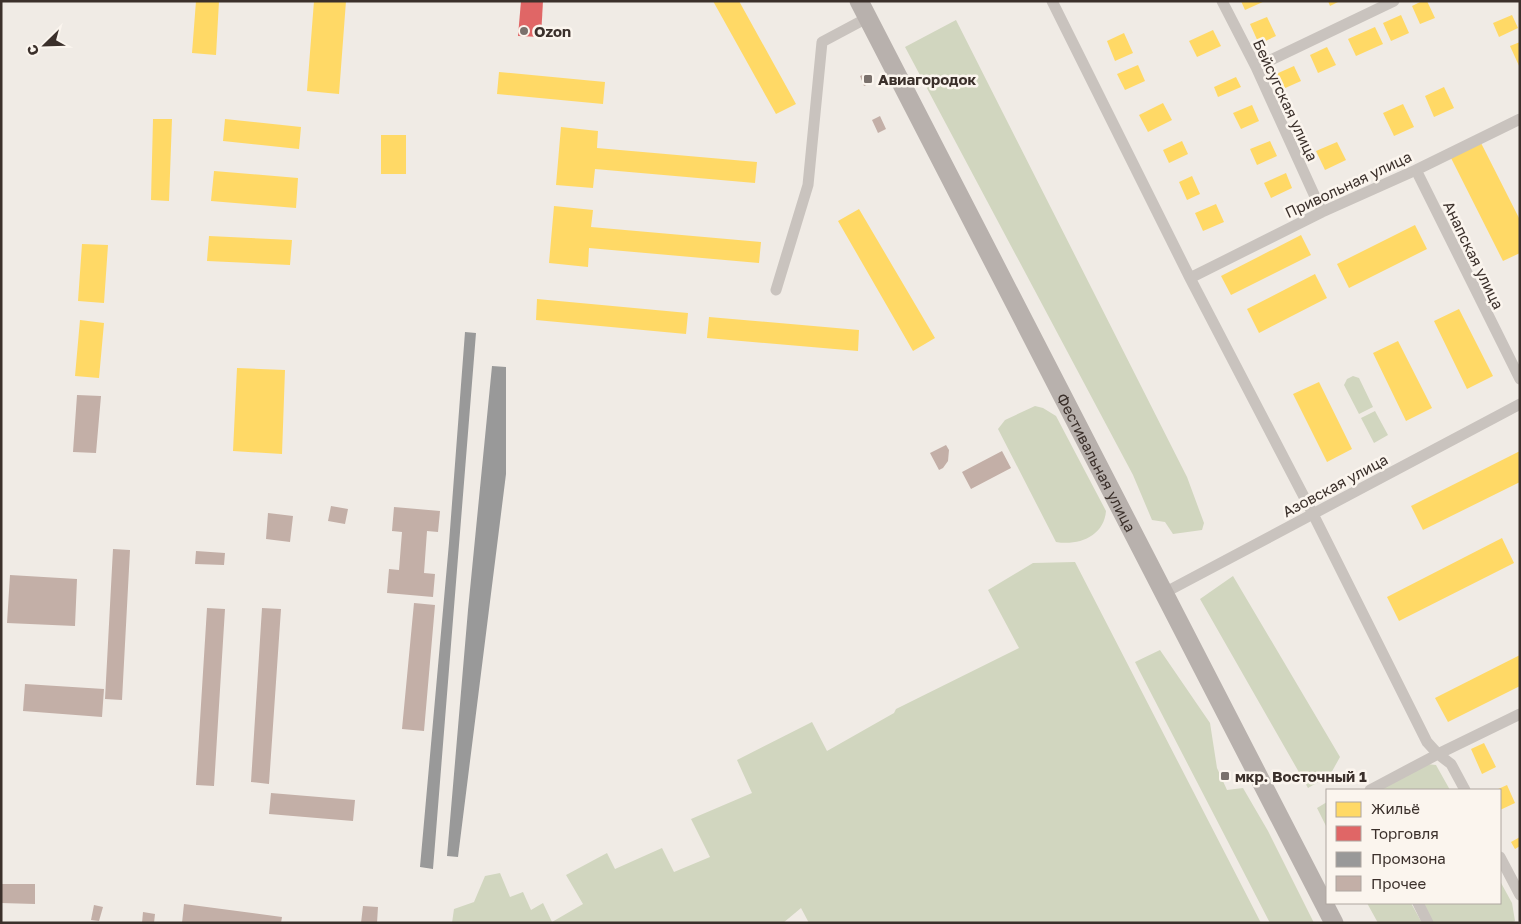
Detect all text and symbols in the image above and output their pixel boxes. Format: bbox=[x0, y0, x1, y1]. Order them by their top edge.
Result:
north arrow bbox=[20, 20, 70, 70]
place label: Ozon bbox=[534, 22, 571, 40]
marker: Ozon bbox=[518, 25, 530, 37]
street label: Бейсугская улица bbox=[1250, 36, 1322, 164]
text: С bbox=[23, 42, 42, 58]
place label: Авиагородок bbox=[878, 70, 976, 88]
marker: Авиагородок bbox=[862, 73, 874, 85]
street label: Привольная улица bbox=[1282, 147, 1414, 221]
street label: Анапская улица bbox=[1440, 198, 1508, 312]
street label: Фестивальная улица bbox=[1053, 390, 1140, 535]
street label: Азовская улица bbox=[1279, 450, 1391, 520]
place label: мкр. Восточный 1 bbox=[1235, 767, 1367, 785]
marker: мкр. Восточный 1 bbox=[1219, 770, 1231, 782]
legend bbox=[1326, 789, 1501, 904]
text: Жильё bbox=[1371, 799, 1420, 817]
text: Торговля bbox=[1371, 824, 1439, 842]
text: Промзона bbox=[1371, 849, 1446, 867]
text: Прочее bbox=[1371, 874, 1427, 892]

